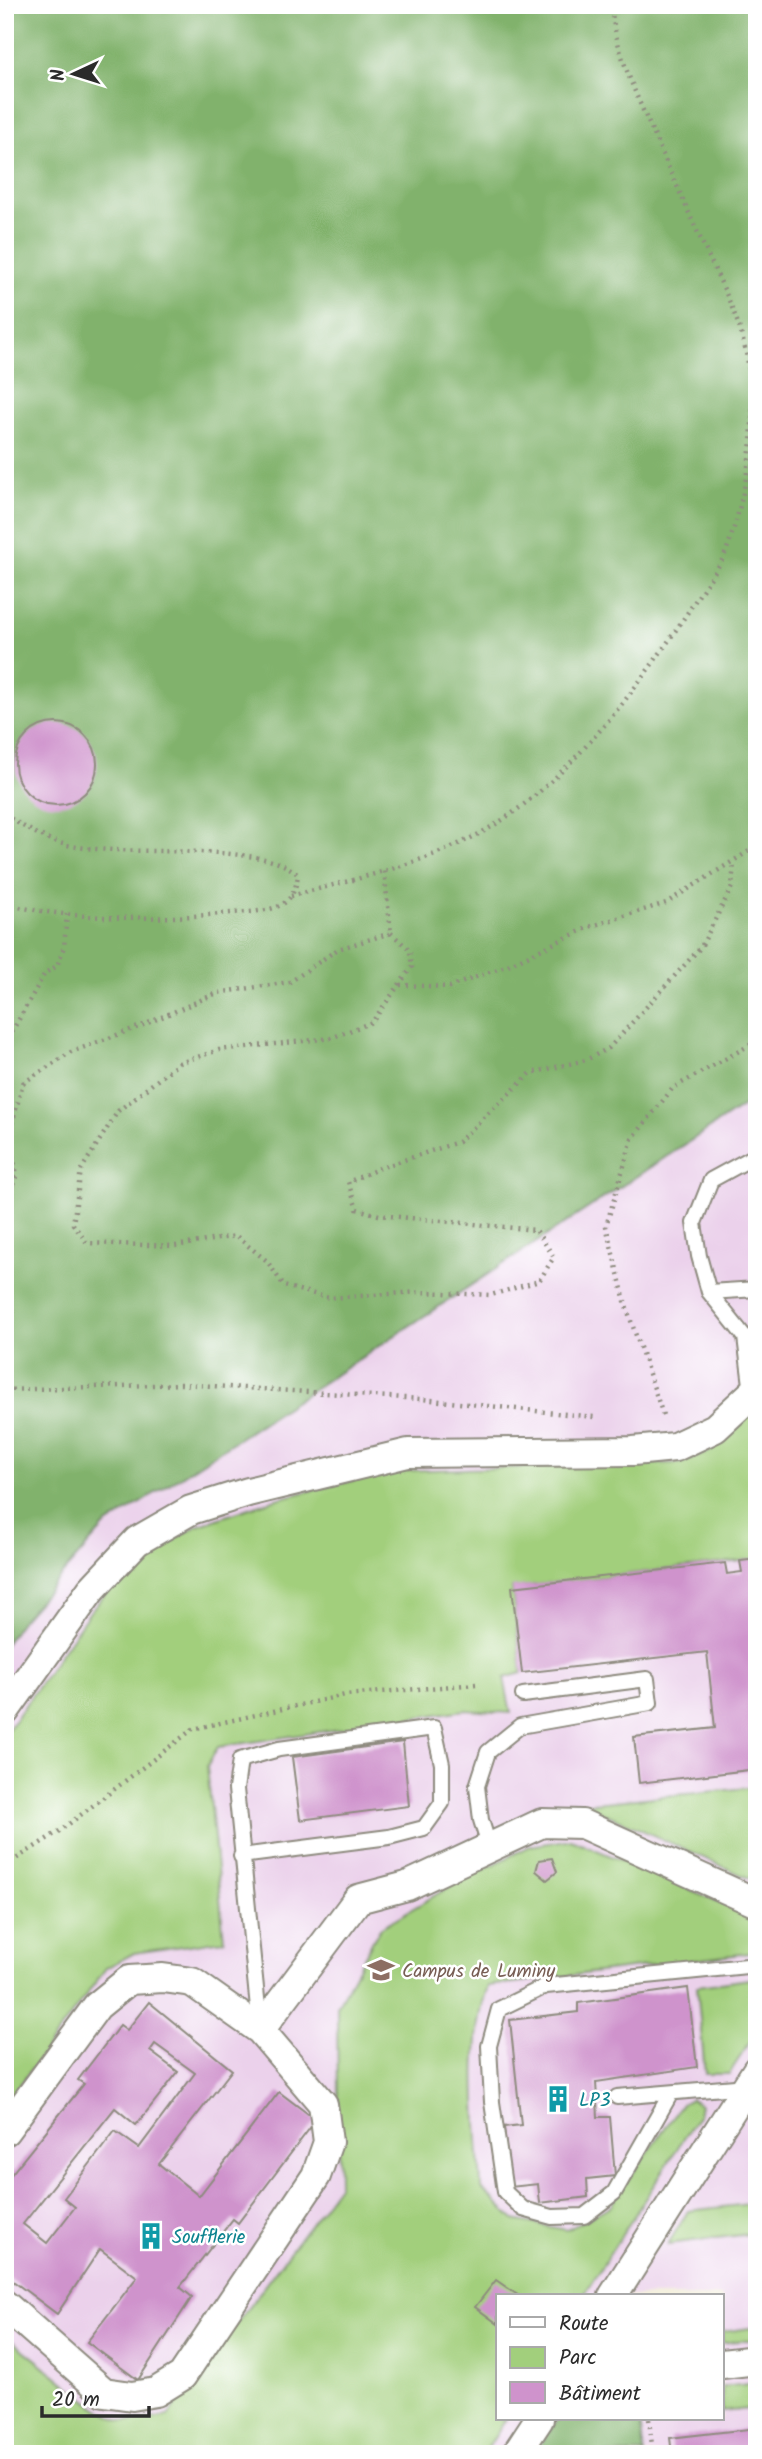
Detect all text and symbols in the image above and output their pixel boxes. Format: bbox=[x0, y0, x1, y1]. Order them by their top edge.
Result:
north arrow bbox=[38, 38, 108, 108]
text: N bbox=[44, 68, 74, 82]
school or university icon: Campus de Luminy bbox=[366, 1955, 396, 1985]
place label: Campus de Luminy bbox=[402, 1957, 556, 1987]
building icon: LP3 bbox=[543, 2084, 573, 2114]
place label: LP3 bbox=[579, 2086, 611, 2116]
building icon: Soufflerie bbox=[136, 2221, 166, 2251]
place label: Soufflerie bbox=[172, 2223, 246, 2253]
legend bbox=[496, 2294, 724, 2420]
text: Route bbox=[559, 2308, 609, 2341]
text: Parc bbox=[559, 2342, 597, 2375]
scale bar bbox=[42, 2375, 149, 2419]
text: Bâtiment bbox=[559, 2378, 642, 2411]
text: 20 m bbox=[52, 2384, 100, 2417]

